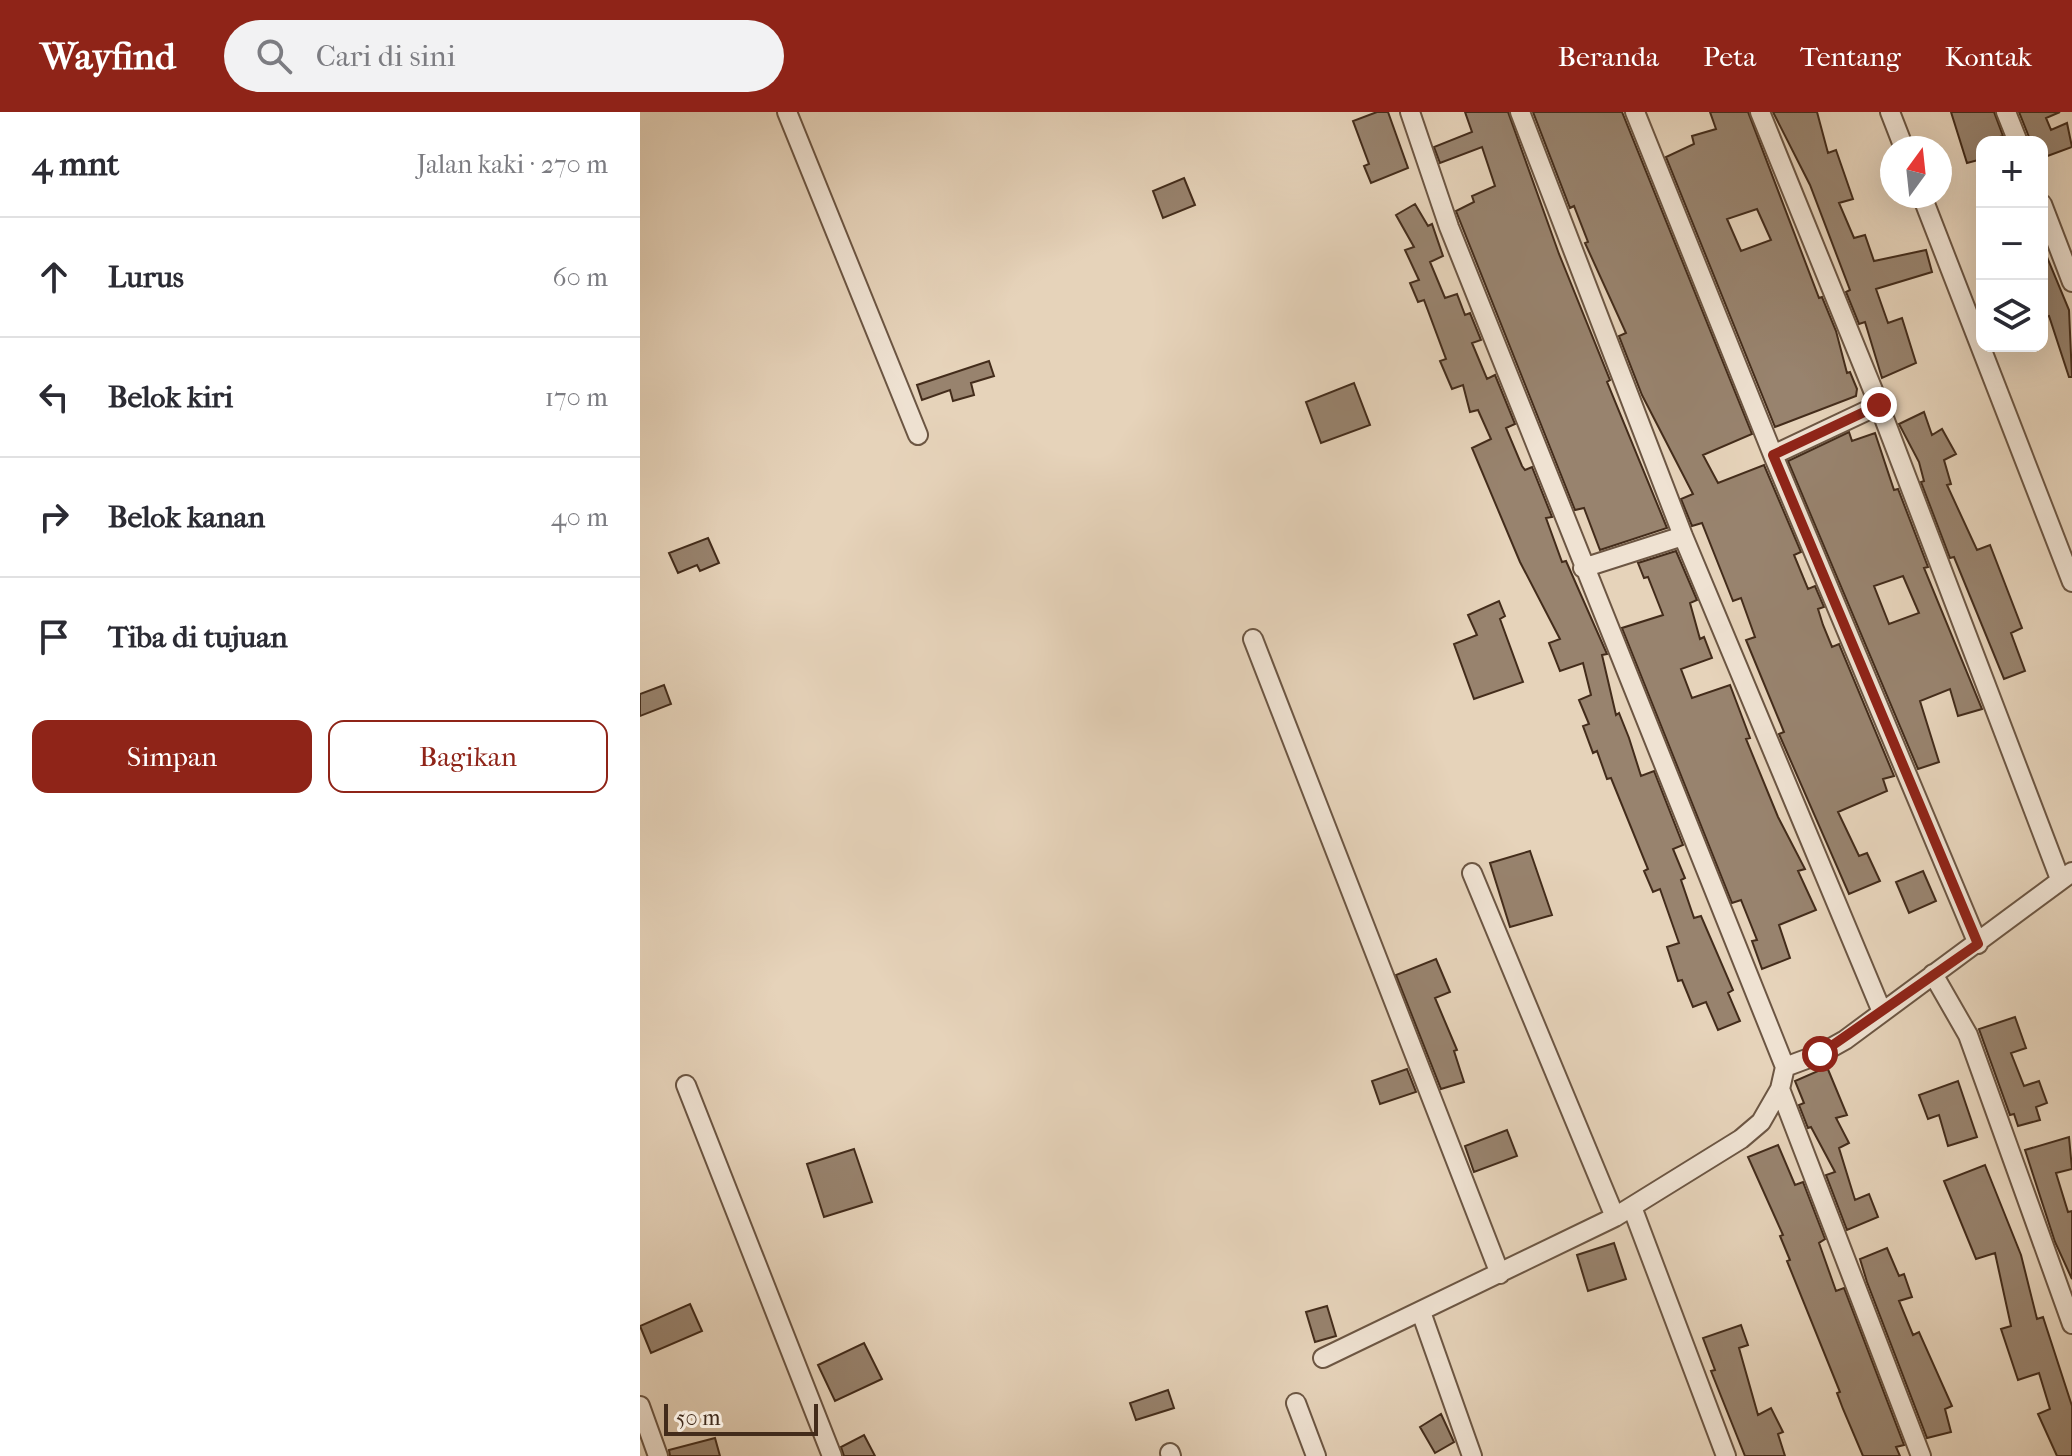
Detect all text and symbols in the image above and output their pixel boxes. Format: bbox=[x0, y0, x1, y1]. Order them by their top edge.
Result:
search box bbox=[224, 20, 784, 92]
text: Wayfind bbox=[40, 34, 176, 79]
icon: search bbox=[252, 34, 296, 78]
text: Cari di sini bbox=[316, 39, 456, 74]
text: Beranda bbox=[1558, 40, 1659, 73]
text: Peta bbox=[1703, 40, 1756, 73]
text: Tentang bbox=[1800, 40, 1901, 73]
text: Kontak bbox=[1945, 40, 2032, 73]
north arrow bbox=[1880, 136, 1952, 208]
map controls bbox=[1976, 136, 2048, 352]
button: + bbox=[1976, 136, 2048, 208]
text: 4 mnt bbox=[32, 144, 119, 184]
text: Jalan kaki · 270 m bbox=[417, 149, 608, 180]
button: − bbox=[1976, 208, 2048, 280]
icon: ahead bbox=[32, 255, 76, 299]
text: Lurus bbox=[108, 260, 184, 295]
text: 60 m bbox=[552, 262, 608, 293]
button: layers bbox=[1976, 280, 2048, 352]
icon: left bbox=[32, 375, 76, 419]
text: Belok kiri bbox=[108, 380, 233, 415]
text: 170 m bbox=[545, 382, 608, 413]
route end bbox=[1861, 387, 1897, 423]
icon: right bbox=[32, 495, 76, 539]
text: Belok kanan bbox=[108, 500, 265, 535]
text: 40 m bbox=[551, 502, 608, 533]
icon: arrive bbox=[32, 615, 76, 659]
text: Tiba di tujuan bbox=[108, 620, 288, 655]
button: Simpan bbox=[32, 720, 312, 793]
button: Bagikan bbox=[328, 720, 608, 793]
route start bbox=[1802, 1036, 1838, 1072]
scale bar bbox=[664, 1400, 818, 1436]
text: 50 m bbox=[676, 1405, 721, 1431]

